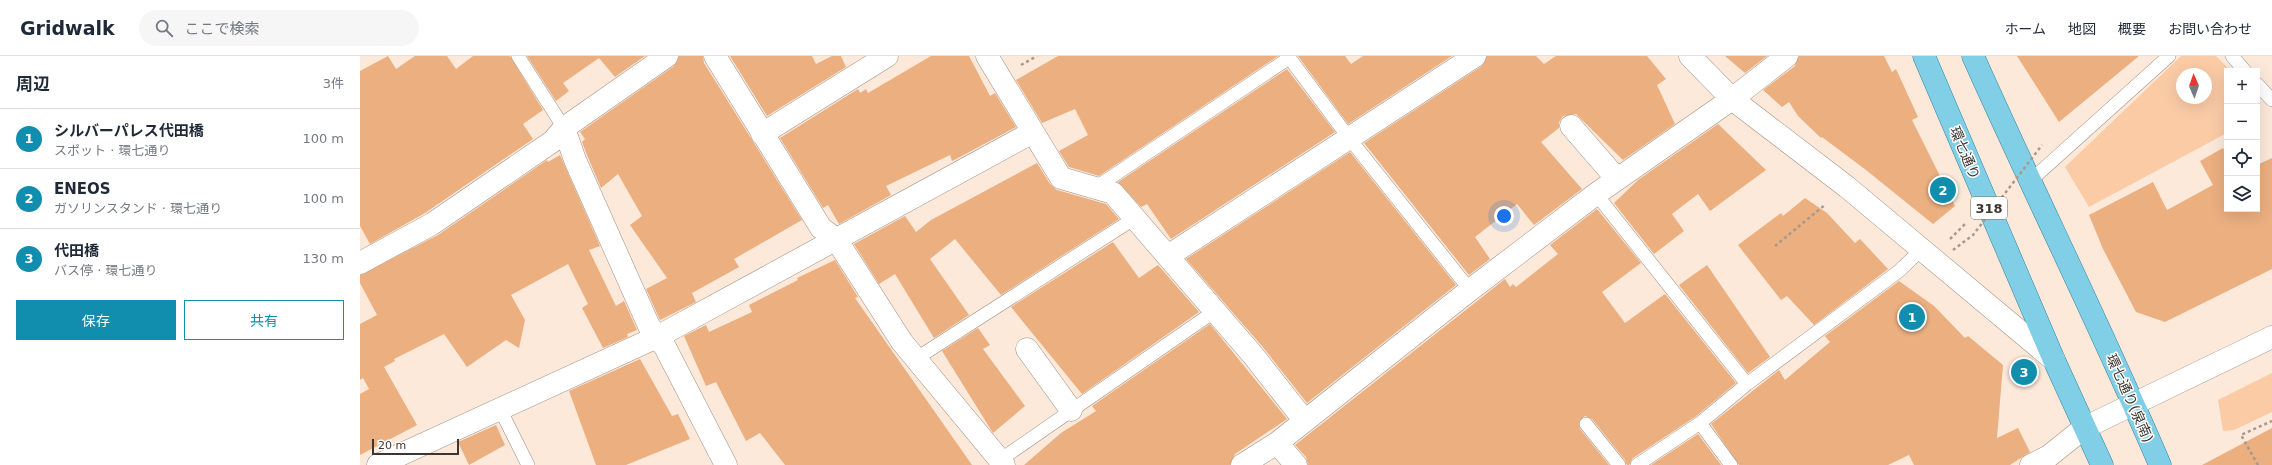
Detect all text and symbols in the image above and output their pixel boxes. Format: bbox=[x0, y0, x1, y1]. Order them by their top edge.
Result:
search box bbox=[139, 10, 419, 46]
text: Gridwalk bbox=[20, 17, 115, 39]
icon: search bbox=[153, 17, 175, 39]
text: ここで検索 bbox=[185, 20, 260, 38]
text: ホーム bbox=[2004, 21, 2046, 37]
text: 地図 bbox=[2068, 21, 2096, 37]
text: 概要 bbox=[2118, 21, 2146, 37]
text: お問い合わせ bbox=[2168, 21, 2252, 37]
north arrow bbox=[2176, 68, 2212, 104]
map controls bbox=[2224, 68, 2260, 212]
button: + bbox=[2224, 68, 2260, 104]
text: 周辺 bbox=[16, 74, 50, 94]
text: 3件 bbox=[323, 76, 344, 91]
button: − bbox=[2224, 104, 2260, 140]
text: シルバーパレス代田橋 bbox=[54, 122, 204, 140]
street label: 環七通り bbox=[1947, 124, 1983, 182]
text: 1 bbox=[24, 131, 34, 146]
text: 100 m bbox=[302, 131, 344, 146]
button: locate bbox=[2224, 140, 2260, 176]
text: スポット · 環七通り bbox=[54, 143, 170, 158]
pin: 2 bbox=[1930, 175, 1956, 205]
button: layers bbox=[2224, 176, 2260, 212]
text: ENEOS bbox=[54, 180, 111, 198]
text: 2 bbox=[24, 191, 34, 206]
text: 100 m bbox=[302, 191, 344, 206]
road number: 318 bbox=[1971, 197, 2007, 219]
text: ガソリンスタンド · 環七通り bbox=[54, 201, 222, 216]
your location bbox=[1494, 206, 1514, 226]
text: 代田橋 bbox=[54, 242, 99, 260]
text: 3 bbox=[24, 251, 34, 266]
text: 130 m bbox=[302, 251, 344, 266]
text: バス停 · 環七通り bbox=[54, 263, 157, 278]
button: 保存 bbox=[16, 300, 176, 340]
button: 共有 bbox=[184, 300, 344, 340]
pin: 1 bbox=[1899, 302, 1925, 332]
street label: 環七通り(泉南) bbox=[2103, 351, 2157, 445]
pin: 3 bbox=[2011, 357, 2037, 387]
scale bar bbox=[372, 437, 459, 456]
text: 20 m bbox=[378, 439, 406, 452]

